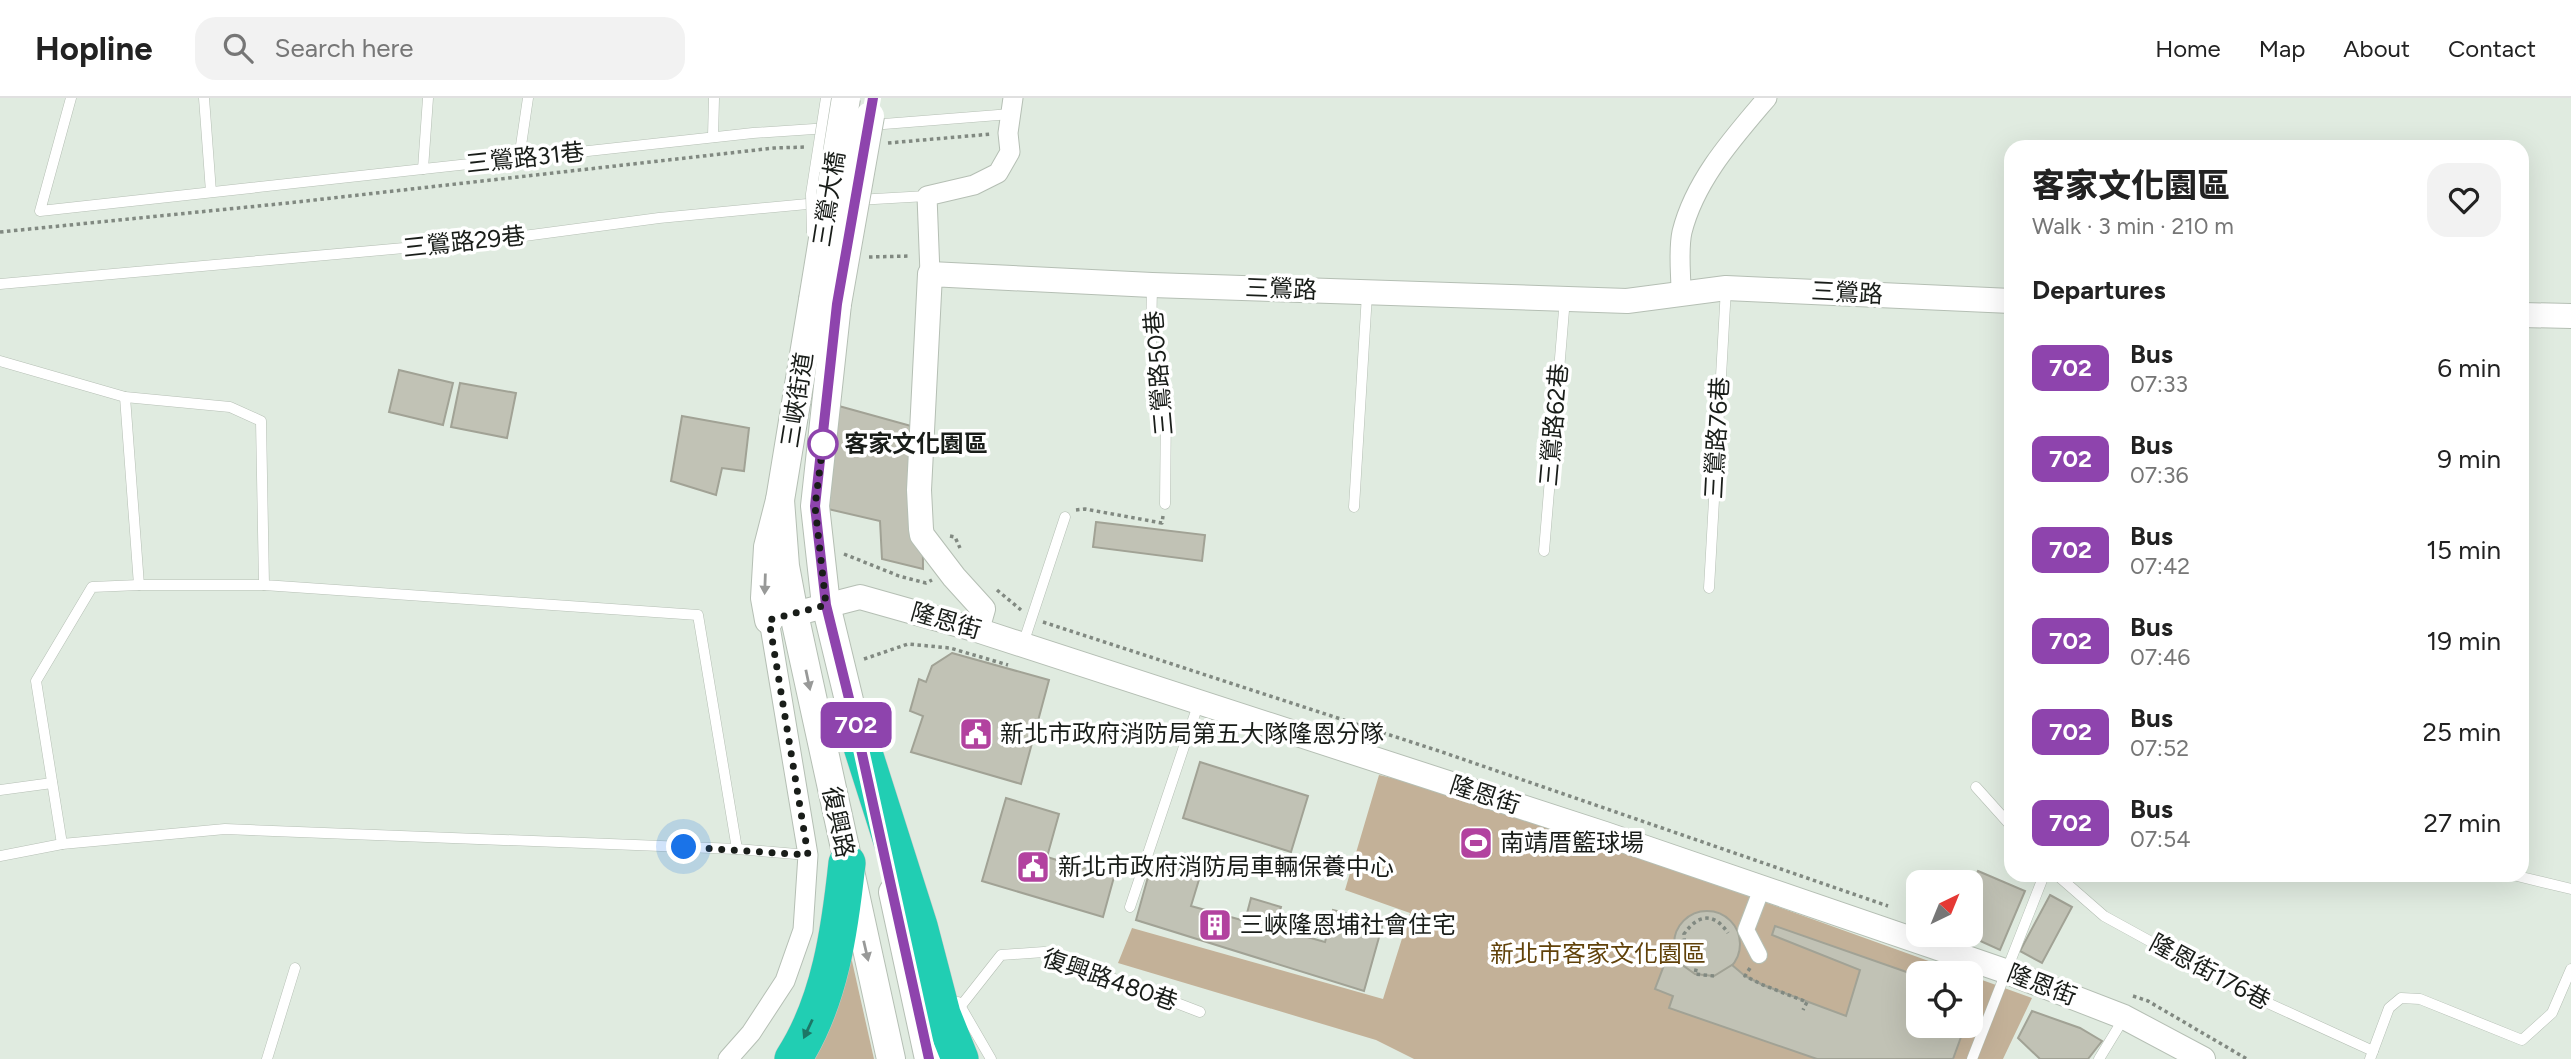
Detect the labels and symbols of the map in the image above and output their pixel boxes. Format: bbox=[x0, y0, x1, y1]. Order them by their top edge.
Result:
street label: 三鶯路31巷 bbox=[464, 137, 586, 178]
street label: 三鶯大橋 bbox=[807, 149, 850, 249]
street label: 三鶯路29巷 bbox=[401, 221, 527, 262]
street label: 三鶯路 bbox=[1245, 273, 1318, 304]
street label: 三鶯路 bbox=[1810, 276, 1884, 309]
street label: 三鶯路50巷 bbox=[1139, 309, 1178, 437]
street label: 三峽街道 bbox=[775, 350, 818, 450]
street label: 三鶯路62巷 bbox=[1534, 362, 1573, 487]
street label: 三鶯路76巷 bbox=[1699, 376, 1734, 500]
marker: 客家文化園區 bbox=[808, 429, 838, 459]
place label: 客家文化園區 bbox=[844, 429, 988, 458]
one-way arrow bbox=[760, 573, 771, 595]
street label: 隆恩街 bbox=[908, 597, 985, 644]
one-way arrow bbox=[802, 669, 813, 691]
line badge: 702 bbox=[816, 702, 896, 748]
public building icon: 新北市政府消防局第五大隊隆恩分隊 bbox=[957, 715, 995, 753]
place label: 新北市政府消防局第五大隊隆恩分隊 bbox=[1000, 719, 1384, 748]
street label: 隆恩街 bbox=[1446, 770, 1524, 819]
street label: 復興路 bbox=[817, 784, 860, 860]
sports icon: 南靖厝籃球場 bbox=[1457, 824, 1495, 862]
place label: 南靖厝籃球場 bbox=[1500, 828, 1644, 857]
your location bbox=[666, 829, 701, 864]
public building icon: 新北市政府消防局車輛保養中心 bbox=[1014, 848, 1052, 886]
place label: 新北市政府消防局車輛保養中心 bbox=[1058, 852, 1394, 881]
north arrow bbox=[1906, 870, 1983, 947]
building icon: 三峽隆恩埔社會住宅 bbox=[1196, 906, 1234, 944]
place label: 三峽隆恩埔社會住宅 bbox=[1240, 910, 1456, 939]
street label: 隆恩街176巷 bbox=[2145, 928, 2275, 1015]
park label: 新北市客家文化園區 bbox=[1490, 939, 1706, 968]
one-way arrow bbox=[861, 940, 872, 962]
street label: 復興路480巷 bbox=[1039, 943, 1182, 1016]
street label: 隆恩街 bbox=[2003, 958, 2081, 1011]
one-way arrow bbox=[802, 1019, 814, 1039]

